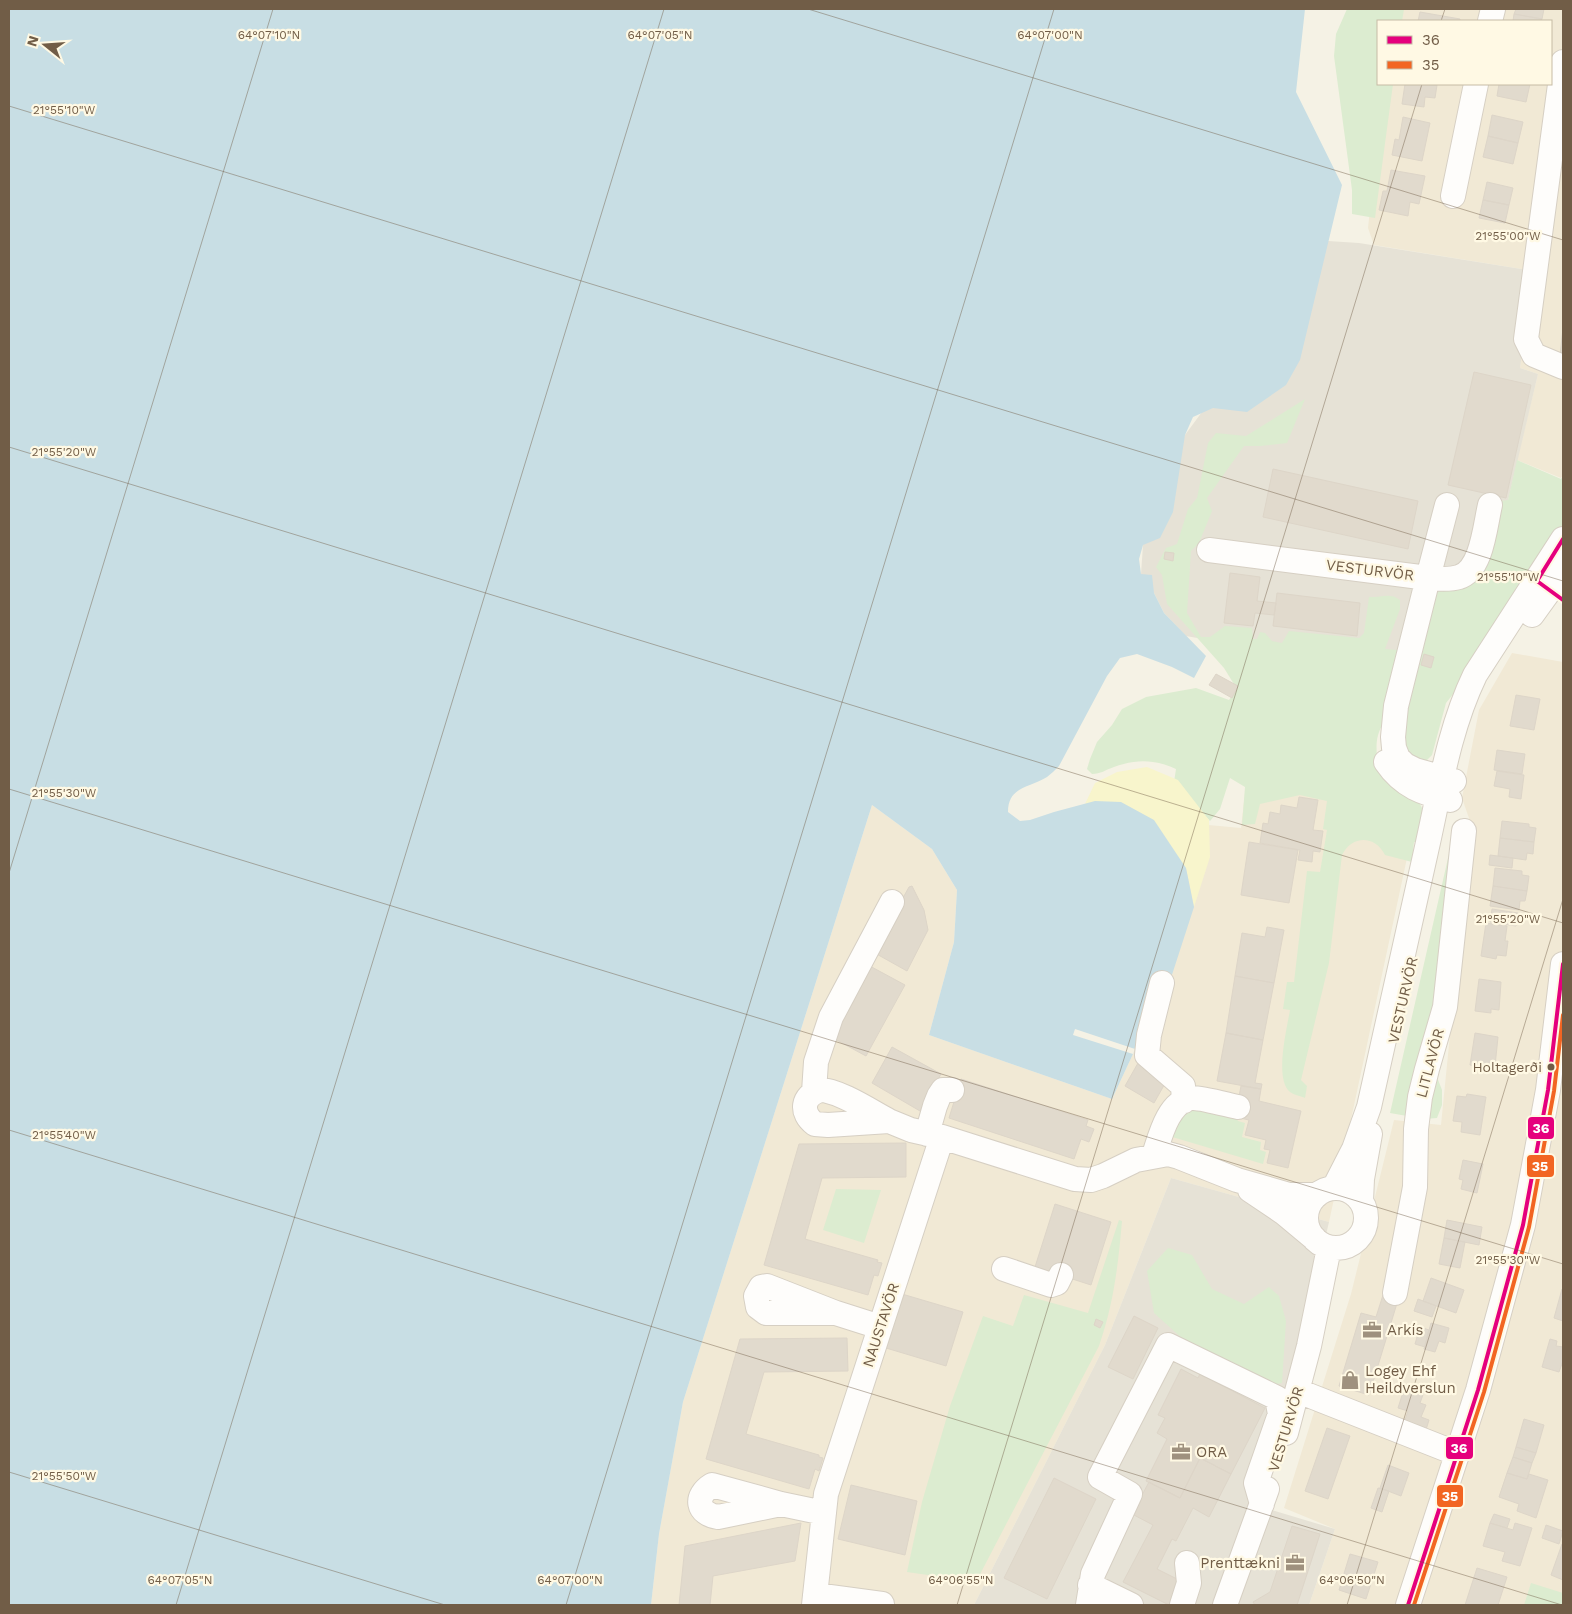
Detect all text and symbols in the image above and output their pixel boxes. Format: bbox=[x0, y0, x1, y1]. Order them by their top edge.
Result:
north arrow bbox=[20, 20, 70, 70]
legend bbox=[1377, 20, 1552, 85]
text: 64°07'10"N bbox=[238, 28, 300, 42]
text: 64°07'05"N bbox=[627, 28, 693, 42]
text: 64°07'00"N bbox=[1017, 28, 1083, 42]
text: 36 bbox=[1422, 31, 1440, 49]
text: N bbox=[23, 34, 42, 48]
text: 35 bbox=[1422, 56, 1439, 74]
text: 21°55'10"W bbox=[33, 103, 96, 117]
text: 21°55'00"W bbox=[1475, 229, 1541, 243]
text: 21°55'20"W bbox=[32, 445, 97, 459]
street label: VESTURVÖR bbox=[1325, 556, 1415, 584]
text: 21°55'10"W bbox=[1477, 570, 1540, 584]
text: 21°55'30"W bbox=[32, 786, 97, 800]
text: 21°55'20"W bbox=[1476, 912, 1541, 926]
street label: VESTURVÖR bbox=[1384, 955, 1422, 1045]
street label: LITLAVÖR bbox=[1412, 1026, 1448, 1100]
place label: Holtagerði bbox=[1472, 1059, 1542, 1075]
marker: Holtagerði bbox=[1546, 1062, 1556, 1072]
line badge: 36 bbox=[1527, 1116, 1555, 1140]
text: 36 bbox=[1533, 1120, 1550, 1136]
text: 21°55'40"W bbox=[32, 1128, 96, 1142]
line badge: 35 bbox=[1526, 1154, 1555, 1178]
text: 35 bbox=[1532, 1158, 1548, 1174]
text: 21°55'30"W bbox=[1476, 1253, 1541, 1267]
street label: NAUSTAVÖR bbox=[859, 1280, 903, 1370]
office icon: Arkís bbox=[1361, 1319, 1383, 1341]
place label: Arkís bbox=[1387, 1321, 1424, 1339]
place label: Logey Ehf Heildverslun bbox=[1365, 1362, 1456, 1397]
shop icon: Logey Ehf Heildverslun bbox=[1339, 1369, 1361, 1391]
street label: VESTURVÖR bbox=[1264, 1384, 1308, 1474]
line badge: 36 bbox=[1445, 1436, 1474, 1460]
text: 36 bbox=[1451, 1440, 1468, 1456]
office icon: ORA bbox=[1170, 1441, 1192, 1463]
place label: ORA bbox=[1196, 1443, 1227, 1461]
text: 21°55'50"W bbox=[32, 1469, 97, 1483]
line badge: 35 bbox=[1436, 1484, 1464, 1508]
text: 35 bbox=[1442, 1488, 1458, 1504]
office icon: Prenttækni bbox=[1284, 1552, 1306, 1574]
place label: Prenttækni bbox=[1200, 1554, 1280, 1572]
text: 64°07'05"N bbox=[147, 1573, 213, 1587]
text: 64°07'00"N bbox=[537, 1573, 603, 1587]
text: 64°06'55"N bbox=[928, 1573, 994, 1587]
text: 64°06'50"N bbox=[1319, 1573, 1385, 1587]

